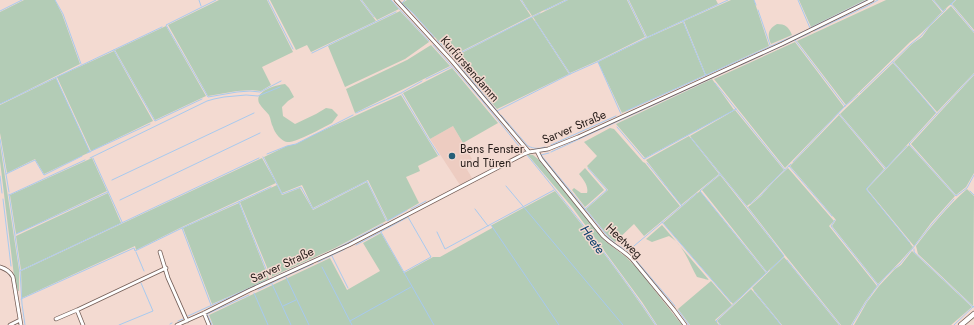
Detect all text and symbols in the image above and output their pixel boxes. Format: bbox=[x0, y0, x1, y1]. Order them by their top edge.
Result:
street label: Kurfürstendamm bbox=[436, 32, 504, 106]
street label: Sarver Straße bbox=[539, 105, 609, 149]
place label: Bens Fenster und Türen bbox=[460, 140, 525, 172]
marker: Bens Fenster und Türen bbox=[447, 151, 457, 161]
street label: Heetweg bbox=[601, 219, 647, 263]
water label: Heete bbox=[576, 221, 610, 258]
street label: Sarver Straße bbox=[247, 242, 317, 288]

